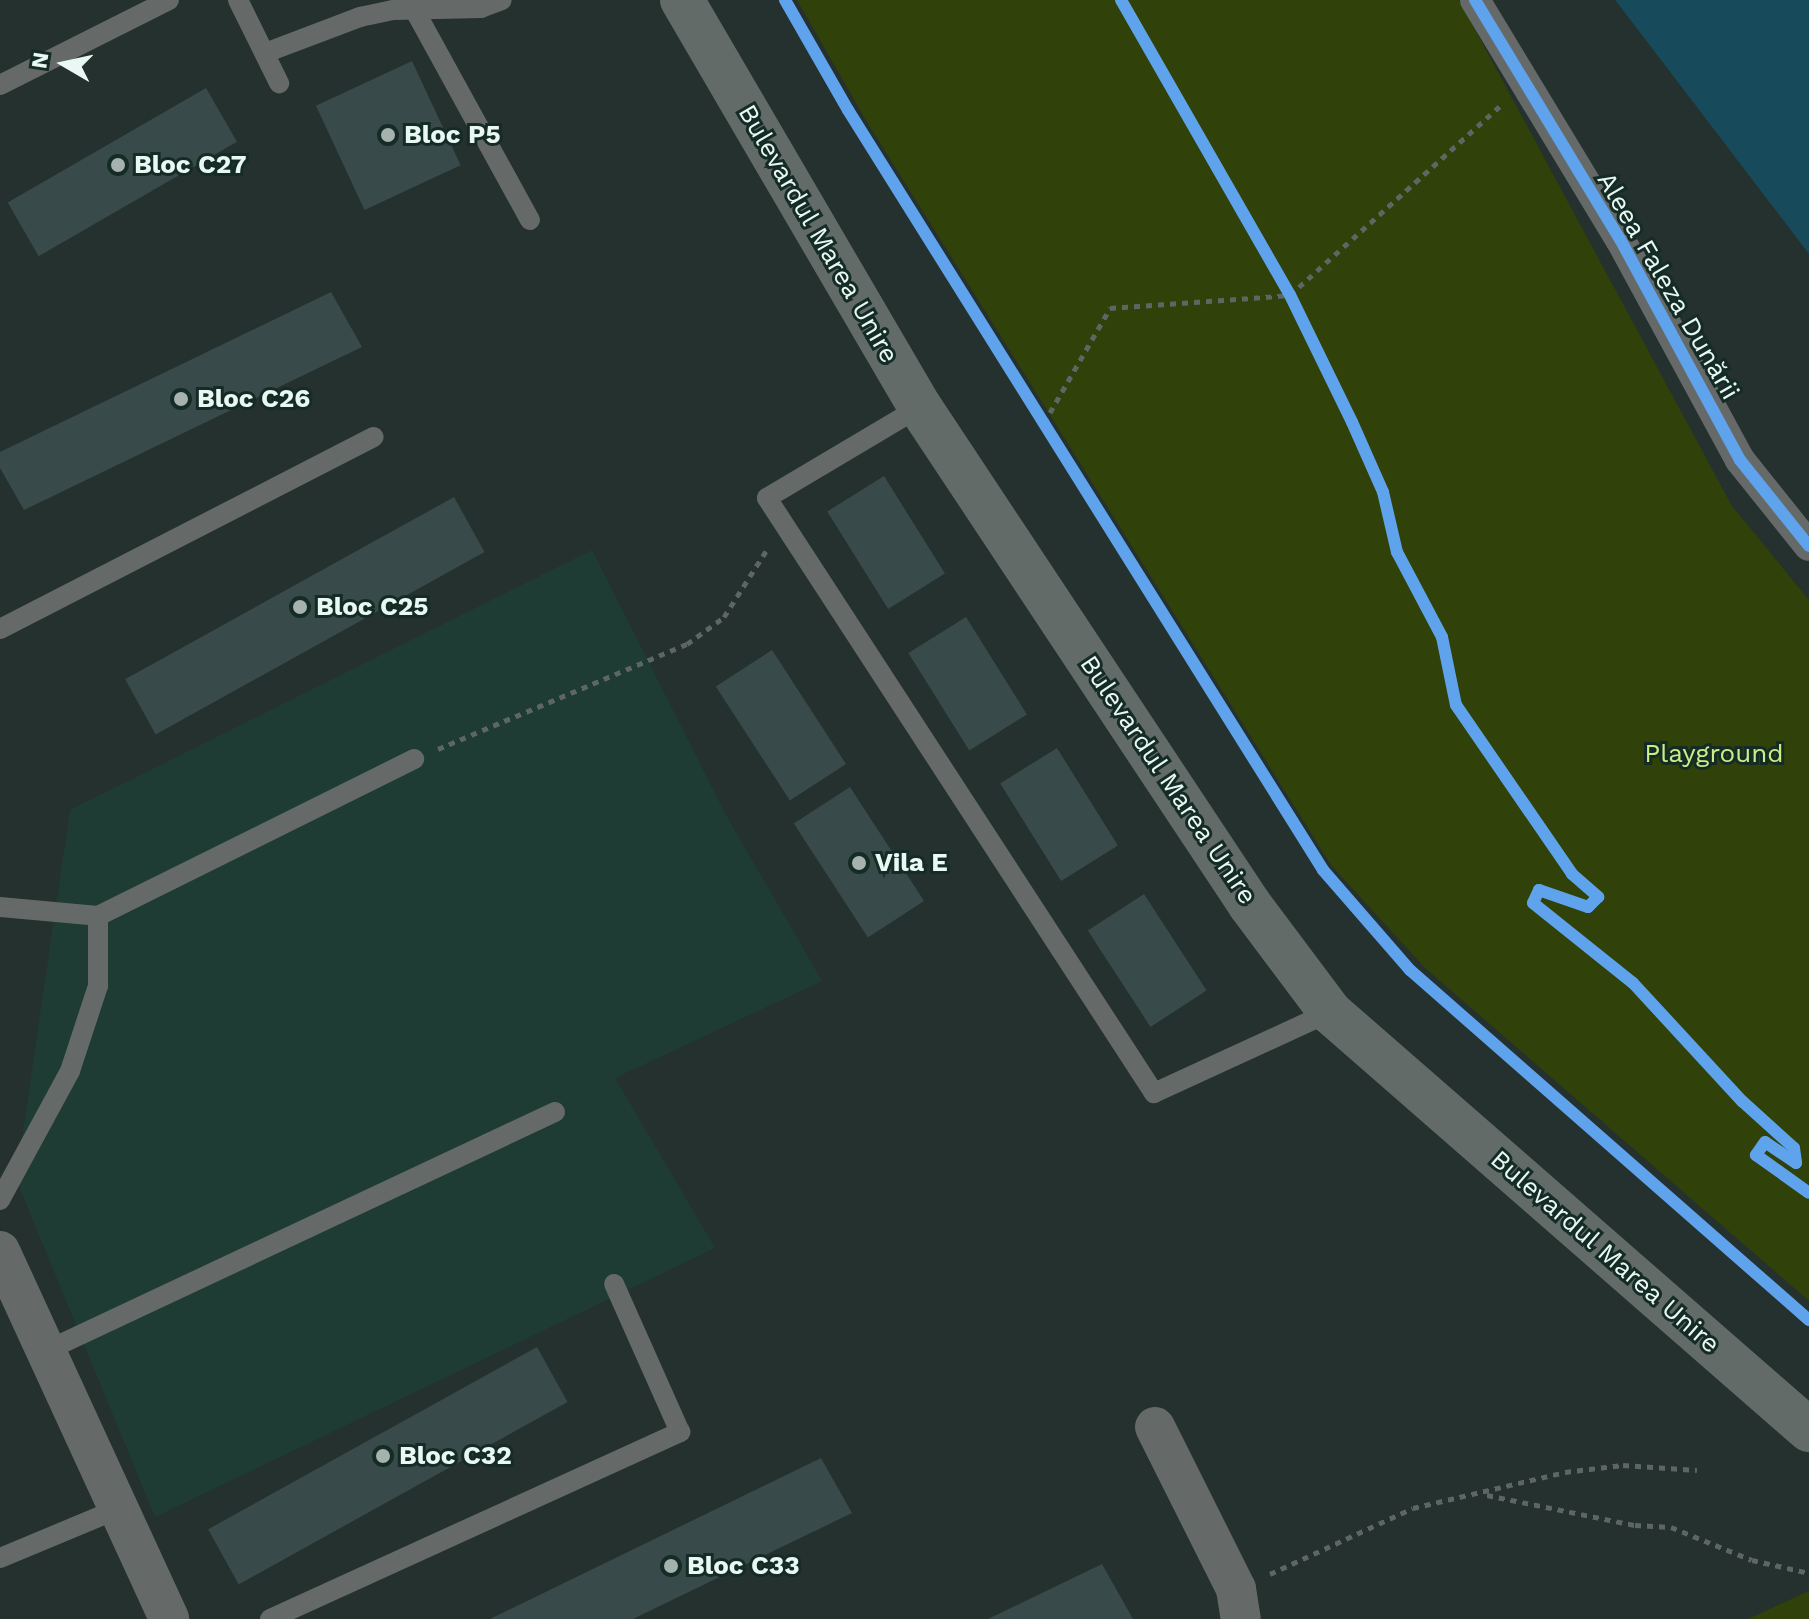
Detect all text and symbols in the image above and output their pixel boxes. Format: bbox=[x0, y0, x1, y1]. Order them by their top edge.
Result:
north arrow bbox=[24, 24, 104, 104]
text: N bbox=[26, 50, 53, 70]
street label: Bulevardul Marea Unire bbox=[731, 99, 905, 369]
place label: Bloc P5 bbox=[404, 119, 501, 151]
marker: Bloc P5 bbox=[379, 126, 397, 144]
place label: Bloc C27 bbox=[134, 149, 247, 181]
marker: Bloc C27 bbox=[109, 156, 127, 174]
street label: Aleea Faleza Dunării bbox=[1590, 166, 1746, 406]
place label: Bloc C26 bbox=[197, 383, 310, 415]
marker: Bloc C26 bbox=[172, 390, 190, 408]
place label: Bloc C25 bbox=[316, 591, 428, 623]
marker: Bloc C25 bbox=[291, 598, 309, 616]
street label: Bulevardul Marea Unire bbox=[1073, 649, 1263, 911]
park label: Playground bbox=[1644, 738, 1784, 770]
place label: Vila E bbox=[875, 847, 948, 879]
marker: Vila E bbox=[850, 854, 868, 872]
street label: Bulevardul Marea Unire bbox=[1483, 1143, 1727, 1361]
place label: Bloc C32 bbox=[399, 1440, 512, 1472]
marker: Bloc C32 bbox=[374, 1447, 392, 1465]
place label: Bloc C33 bbox=[687, 1550, 800, 1582]
marker: Bloc C33 bbox=[662, 1557, 680, 1575]

